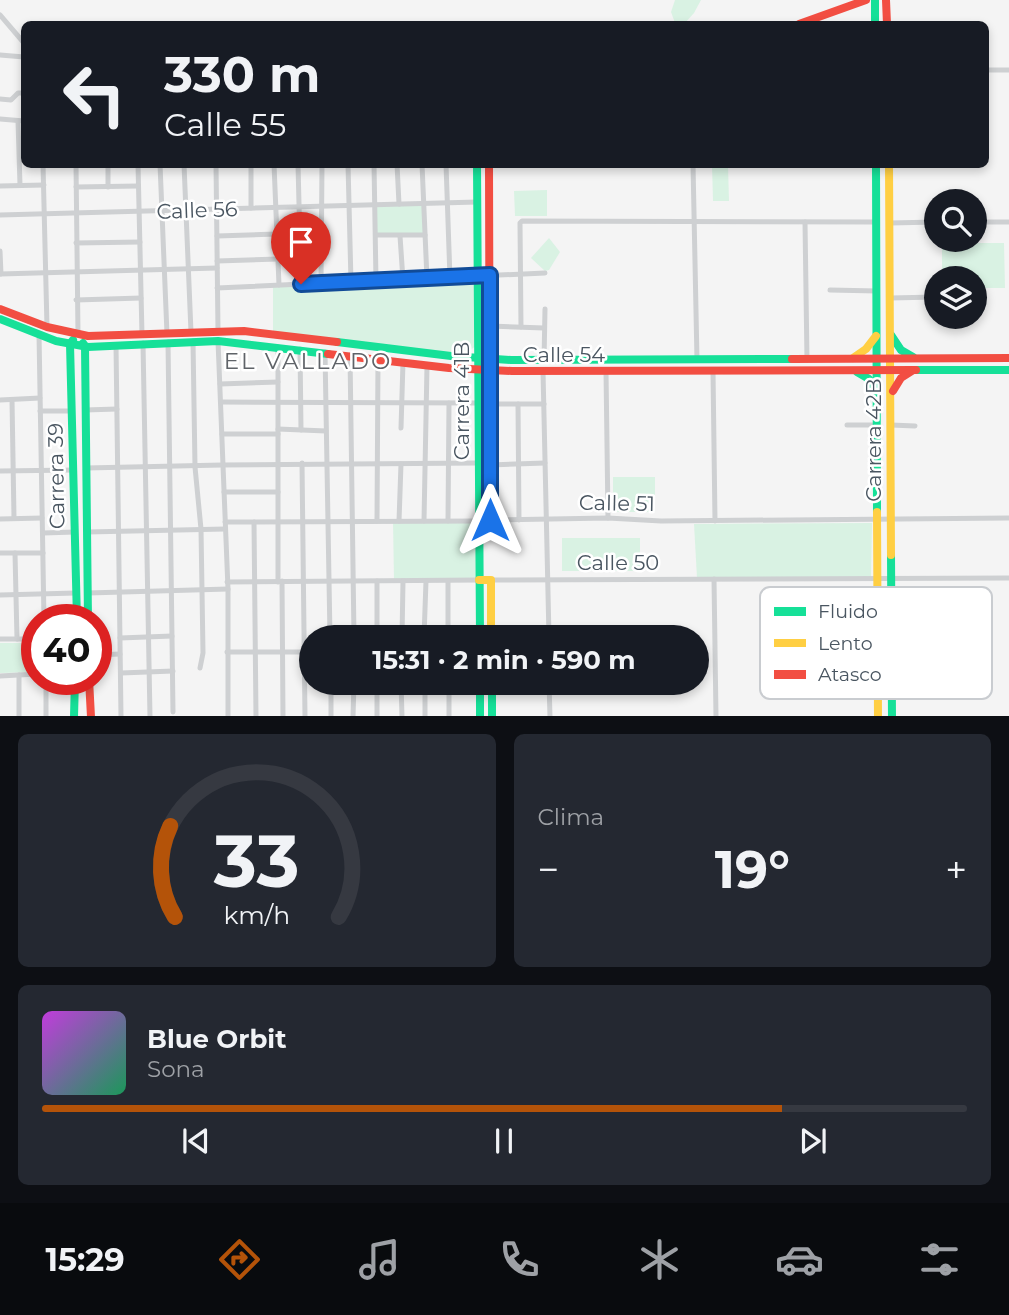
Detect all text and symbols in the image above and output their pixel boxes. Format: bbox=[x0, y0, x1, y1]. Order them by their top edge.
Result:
text: 330 m bbox=[164, 45, 320, 104]
icon: left bbox=[49, 49, 140, 140]
text: Calle 55 bbox=[164, 105, 286, 144]
map controls bbox=[924, 189, 987, 329]
button: search bbox=[924, 189, 987, 252]
street label: Calle 56 bbox=[156, 196, 238, 224]
pin bbox=[271, 212, 331, 284]
icon: arrive bbox=[282, 223, 320, 261]
button: layers bbox=[924, 266, 987, 329]
street label: Carrera 41B bbox=[449, 342, 474, 460]
street label: Calle 54 bbox=[523, 342, 605, 367]
district label: EL VALLADO bbox=[224, 347, 392, 375]
street label: Carrera 42B bbox=[861, 378, 886, 502]
street label: Carrera 39 bbox=[43, 423, 69, 529]
position arrow bbox=[453, 483, 527, 557]
street label: Calle 51 bbox=[579, 490, 655, 516]
street label: Calle 50 bbox=[577, 550, 659, 575]
legend bbox=[760, 587, 992, 699]
text: Fluido bbox=[818, 600, 878, 623]
speed limit sign: 40 bbox=[21, 604, 112, 695]
text: Lento bbox=[818, 632, 873, 655]
text: 15:31 · 2 min · 590 m bbox=[372, 644, 636, 676]
text: Atasco bbox=[818, 663, 882, 686]
text: Clima bbox=[538, 803, 604, 831]
text: 33 bbox=[213, 817, 300, 905]
text: 19° bbox=[715, 838, 790, 901]
text: − bbox=[538, 846, 559, 893]
text: + bbox=[945, 846, 967, 893]
text: km/h bbox=[223, 899, 290, 929]
text: Blue Orbit bbox=[147, 1023, 286, 1055]
text: Sona bbox=[147, 1055, 205, 1083]
icon: previous bbox=[177, 1122, 215, 1160]
icon: pause bbox=[485, 1122, 523, 1160]
icon: next bbox=[794, 1122, 832, 1160]
icon: directions bbox=[215, 1235, 264, 1284]
icon: music bbox=[355, 1235, 404, 1284]
icon: phone bbox=[495, 1235, 544, 1284]
icon: climate bbox=[635, 1235, 684, 1284]
icon: car bbox=[775, 1235, 824, 1284]
icon: filters bbox=[915, 1235, 964, 1284]
text: 15:29 bbox=[45, 1240, 125, 1279]

